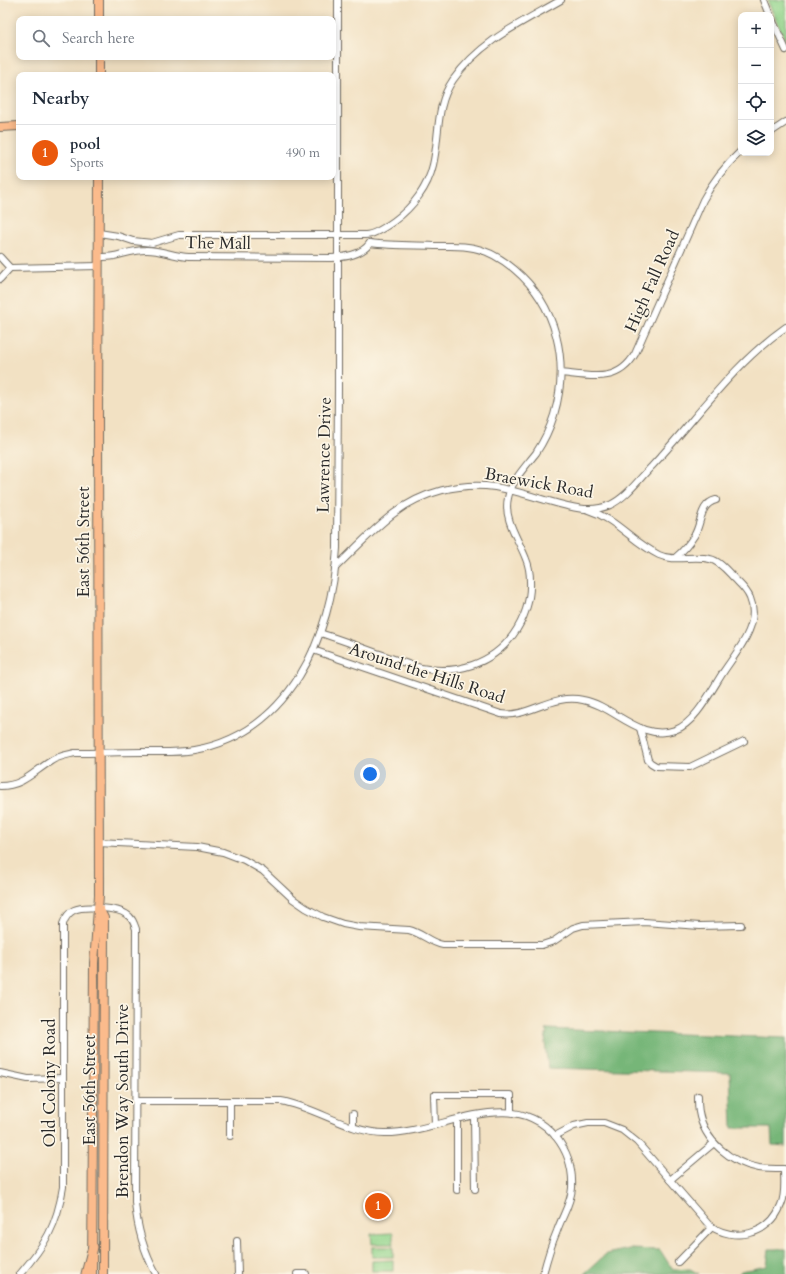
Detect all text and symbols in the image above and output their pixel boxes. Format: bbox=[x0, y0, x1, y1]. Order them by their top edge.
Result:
map controls bbox=[738, 12, 774, 156]
button: + bbox=[738, 12, 774, 48]
search box bbox=[16, 16, 336, 60]
icon: search bbox=[30, 27, 52, 49]
text: Search here bbox=[62, 28, 135, 48]
button: − bbox=[738, 48, 774, 84]
button: locate bbox=[738, 84, 774, 120]
text: Nearby bbox=[32, 87, 89, 110]
button: layers bbox=[738, 120, 774, 156]
text: pool bbox=[70, 134, 100, 154]
text: 1 bbox=[42, 144, 48, 162]
text: 490 m bbox=[286, 144, 320, 162]
text: Sports bbox=[70, 154, 104, 172]
street label: High Fall Road bbox=[619, 226, 685, 336]
street label: The Mall bbox=[185, 231, 252, 255]
street label: Lawrence Drive bbox=[311, 397, 337, 513]
street label: Braewick Road bbox=[483, 462, 595, 504]
street label: East 56th Street bbox=[72, 486, 95, 598]
street label: Around the Hills Road bbox=[346, 637, 508, 709]
your location bbox=[360, 764, 380, 784]
street label: Brendon Way South Drive bbox=[111, 1004, 134, 1198]
street label: Old Colony Road bbox=[38, 1019, 61, 1147]
street label: East 56th Street bbox=[78, 1034, 101, 1146]
pin: 1 bbox=[365, 1191, 391, 1221]

